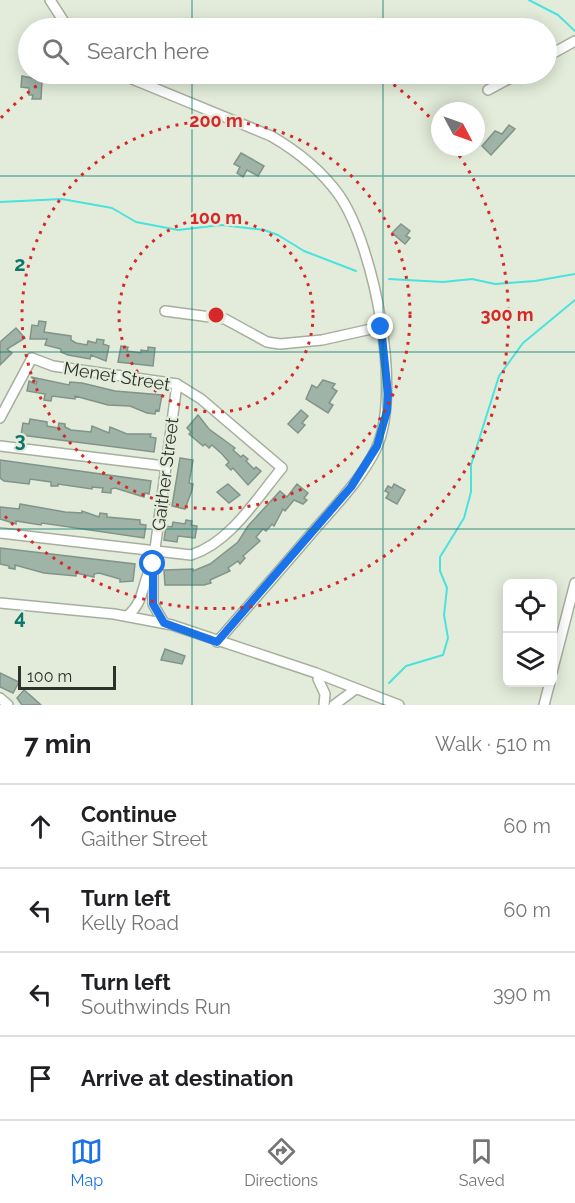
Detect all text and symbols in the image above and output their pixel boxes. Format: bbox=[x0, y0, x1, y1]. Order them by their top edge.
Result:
search box bbox=[18, 18, 557, 84]
icon: search bbox=[39, 35, 72, 68]
text: Search here bbox=[87, 38, 209, 64]
north arrow bbox=[431, 102, 485, 156]
text: 200 m bbox=[189, 110, 243, 131]
text: 100 m bbox=[190, 207, 242, 228]
text: 2 bbox=[14, 252, 26, 276]
text: 300 m bbox=[480, 304, 534, 325]
centre of rings bbox=[206, 305, 226, 325]
route end bbox=[367, 313, 393, 339]
street label: Menet Street bbox=[62, 357, 172, 395]
street label: Gaither Street bbox=[148, 416, 182, 532]
text: 3 bbox=[14, 428, 26, 452]
route start bbox=[139, 550, 165, 576]
map controls bbox=[503, 579, 557, 687]
button: locate bbox=[503, 579, 557, 633]
text: 4 bbox=[14, 605, 26, 629]
button: layers bbox=[503, 633, 557, 687]
scale bar bbox=[18, 663, 116, 690]
text: 100 m bbox=[27, 667, 72, 686]
text: 7 min bbox=[24, 729, 91, 759]
text: Walk · 510 m bbox=[435, 732, 551, 756]
text: Continue bbox=[81, 801, 177, 827]
icon: ahead bbox=[24, 810, 57, 843]
text: 60 m bbox=[503, 814, 551, 838]
text: Gaither Street bbox=[81, 827, 208, 851]
text: Turn left bbox=[81, 885, 171, 911]
icon: left bbox=[24, 894, 57, 927]
text: 60 m bbox=[503, 898, 551, 922]
text: Kelly Road bbox=[81, 911, 179, 935]
text: Turn left bbox=[81, 969, 171, 995]
icon: left bbox=[24, 978, 57, 1011]
text: 390 m bbox=[493, 982, 551, 1006]
text: Southwinds Run bbox=[81, 995, 231, 1019]
icon: arrive bbox=[24, 1062, 57, 1095]
text: Arrive at destination bbox=[81, 1065, 294, 1091]
tab: Map bbox=[70, 1135, 103, 1190]
tab: Directions bbox=[244, 1135, 318, 1190]
tab: Saved bbox=[459, 1135, 505, 1190]

